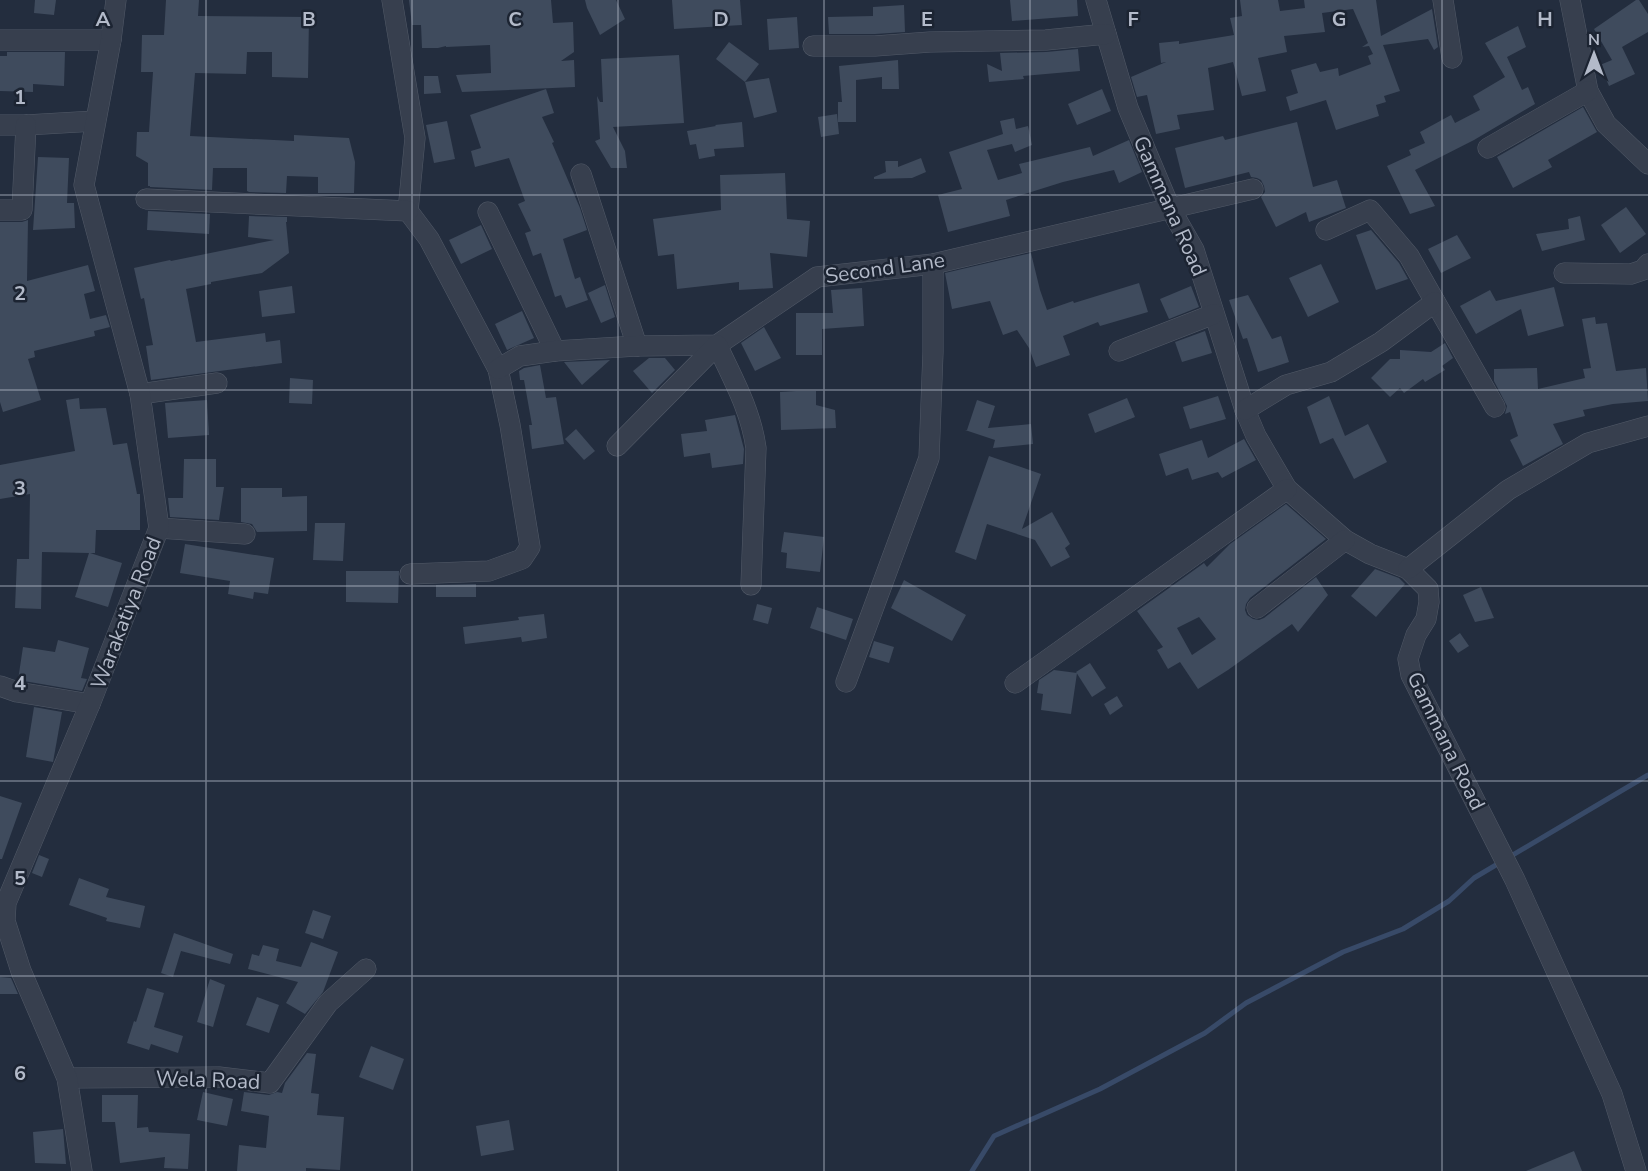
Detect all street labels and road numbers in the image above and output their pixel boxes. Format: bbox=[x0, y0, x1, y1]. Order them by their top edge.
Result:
street label: Gammana Road bbox=[1127, 131, 1213, 281]
street label: Second Lane bbox=[823, 246, 947, 290]
street label: Warakatiya Road bbox=[84, 533, 168, 693]
street label: Gammana Road bbox=[1400, 667, 1492, 815]
street label: Wela Road bbox=[155, 1064, 261, 1096]

